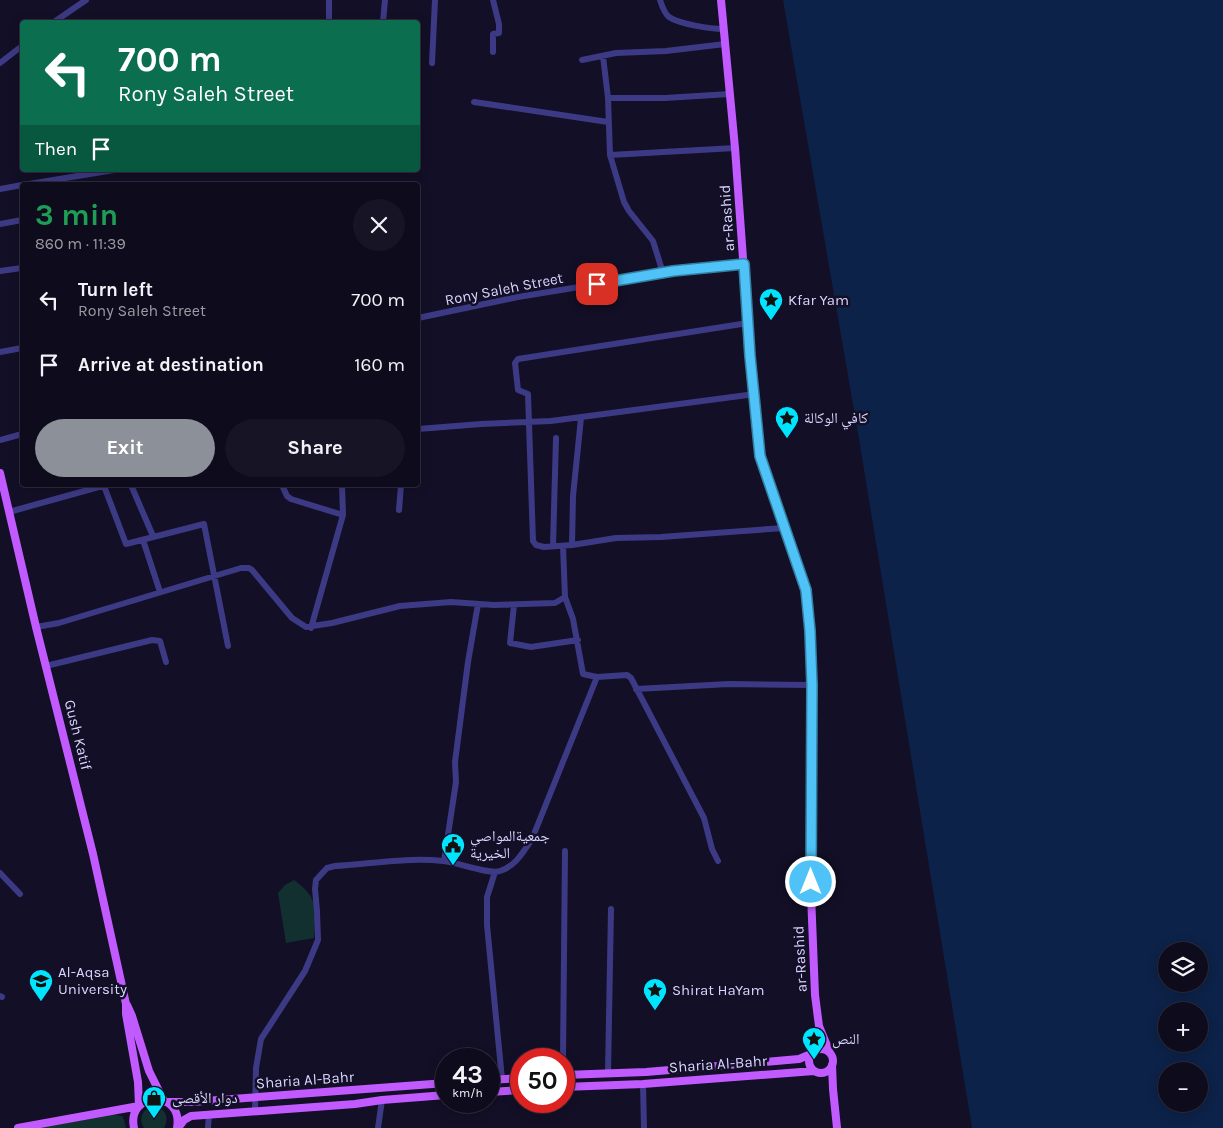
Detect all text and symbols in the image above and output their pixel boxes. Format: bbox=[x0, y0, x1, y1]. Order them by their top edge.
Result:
text: 700 m bbox=[118, 39, 222, 80]
icon: left bbox=[35, 40, 100, 105]
text: Rony Saleh Street bbox=[118, 81, 294, 107]
icon: arrive bbox=[87, 135, 115, 163]
text: Then bbox=[35, 138, 77, 160]
street label: ar-Rashid bbox=[716, 184, 738, 252]
text: 3 min bbox=[35, 197, 118, 233]
button: close bbox=[353, 199, 405, 251]
text: 860 m · 11:39 bbox=[35, 234, 126, 253]
pin bbox=[576, 263, 618, 305]
street label: Rony Saleh Street bbox=[443, 269, 565, 309]
icon: arrive bbox=[583, 270, 611, 298]
text: Turn left bbox=[78, 279, 153, 301]
icon: left bbox=[35, 286, 63, 314]
place icon: Kfar Yam bbox=[758, 287, 784, 321]
text: 700 m bbox=[351, 289, 405, 311]
place label: Kfar Yam bbox=[788, 291, 849, 309]
text: Rony Saleh Street bbox=[78, 301, 206, 320]
icon: arrive bbox=[35, 351, 63, 379]
text: Arrive at destination bbox=[78, 354, 264, 376]
text: 160 m bbox=[354, 354, 405, 376]
place icon: كافي الوكالة bbox=[774, 405, 800, 439]
place label: كافي الوكالة bbox=[804, 409, 868, 430]
button: Exit bbox=[35, 419, 215, 477]
button: Share bbox=[225, 419, 405, 477]
street label: Gush Katif bbox=[61, 698, 96, 773]
place label: جمعيةالمواصي الخيرية bbox=[470, 827, 550, 862]
public building icon: جمعيةالمواصي الخيرية bbox=[440, 832, 466, 866]
position arrow bbox=[784, 855, 836, 907]
street label: ar-Rashid bbox=[789, 925, 811, 993]
map controls bbox=[1158, 942, 1208, 1112]
button: layers bbox=[1158, 942, 1208, 992]
place label: Al-Aqsa University bbox=[58, 963, 127, 998]
school or university icon: Al-Aqsa University bbox=[28, 968, 54, 1002]
place icon: Shirat HaYam bbox=[642, 977, 668, 1011]
place label: Shirat HaYam bbox=[672, 981, 765, 999]
button: + bbox=[1158, 1002, 1208, 1052]
place icon: النص bbox=[801, 1026, 827, 1060]
place label: النص bbox=[832, 1030, 860, 1049]
speed limit sign: 50 bbox=[510, 1048, 575, 1113]
street label: Sharia Al-Bahr bbox=[668, 1052, 768, 1076]
text: 43 bbox=[452, 1060, 483, 1089]
button: − bbox=[1158, 1062, 1208, 1112]
street label: Sharia Al-Bahr bbox=[255, 1068, 355, 1092]
shop icon: دوار الأقصى bbox=[141, 1085, 167, 1119]
text: km/h bbox=[452, 1086, 483, 1100]
place label: دوار الأقصى bbox=[172, 1089, 238, 1108]

